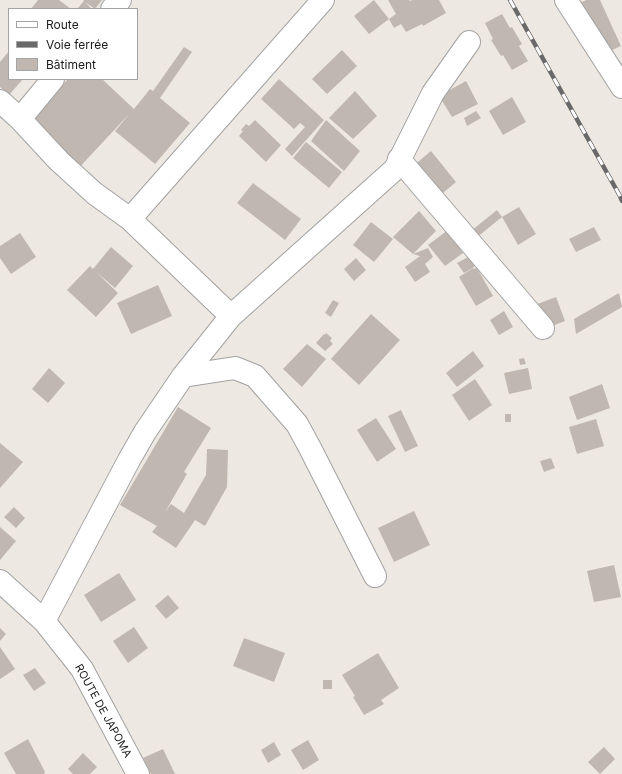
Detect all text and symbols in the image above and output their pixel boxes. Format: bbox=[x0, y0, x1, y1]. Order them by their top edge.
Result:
legend bbox=[8, 8, 138, 80]
text: Route bbox=[46, 17, 79, 32]
text: Voie ferrée bbox=[46, 37, 108, 52]
text: Bâtiment bbox=[46, 57, 96, 72]
street label: ROUTE DE JAPOMA bbox=[72, 662, 134, 760]

